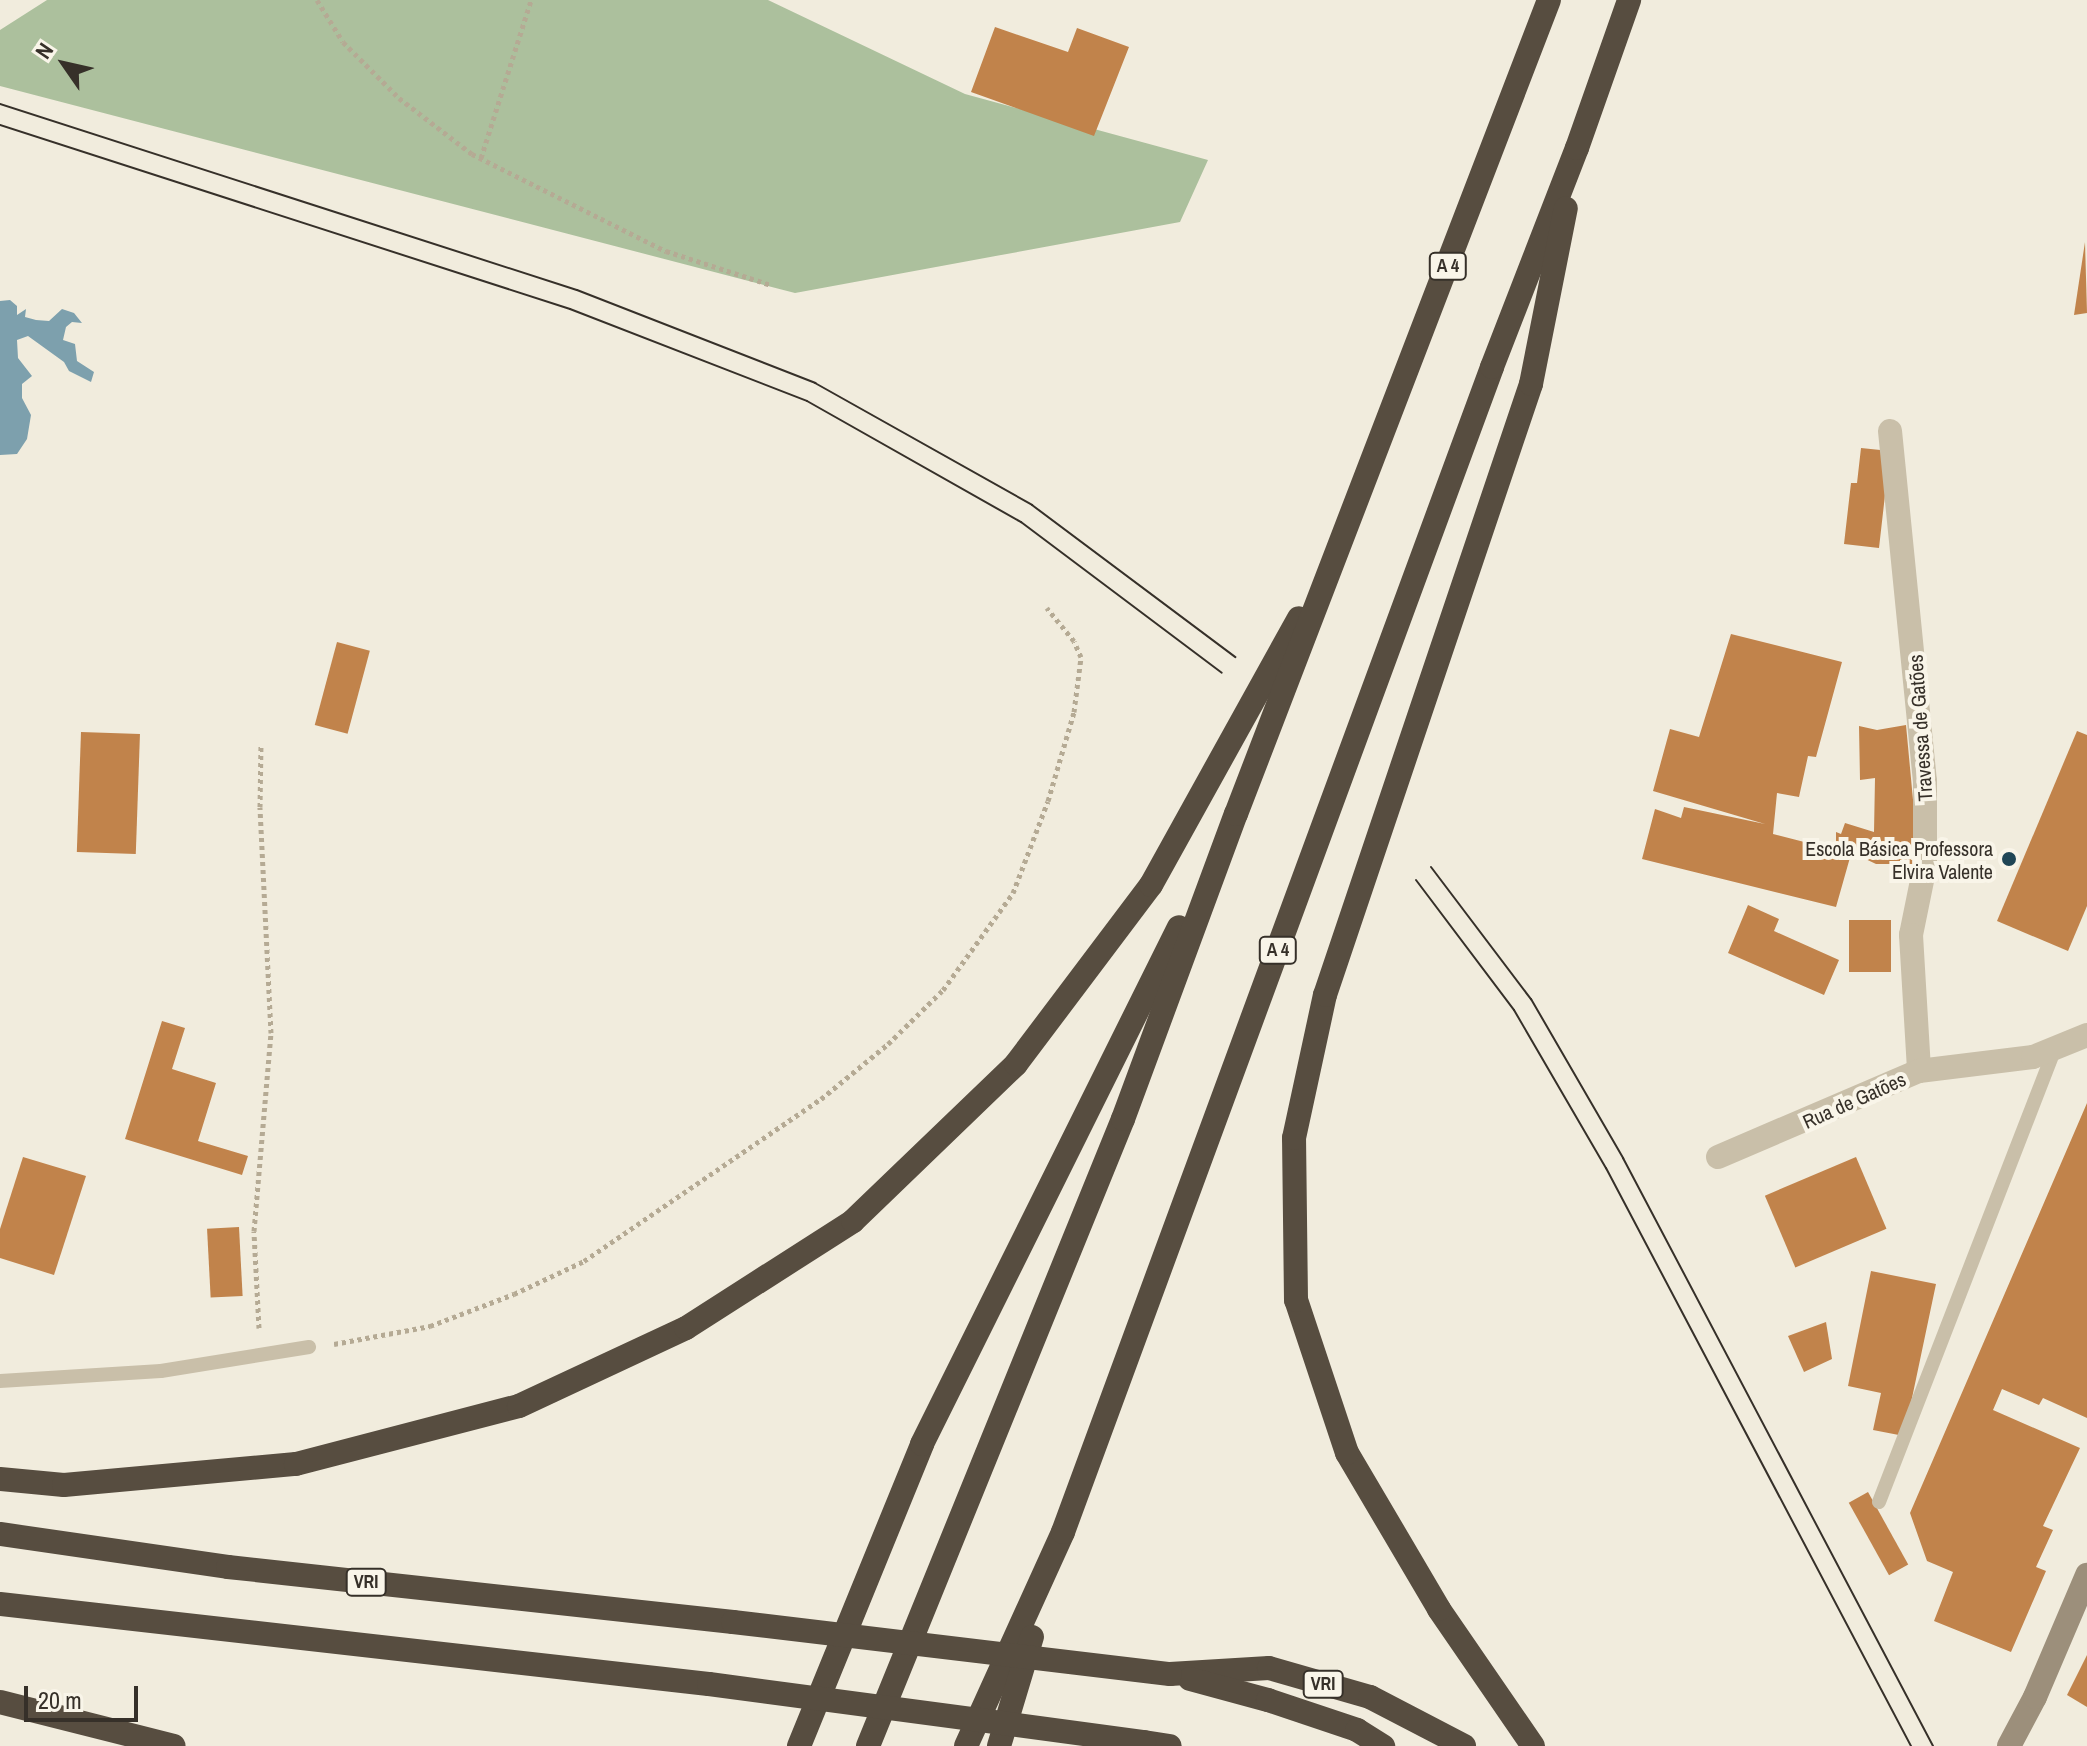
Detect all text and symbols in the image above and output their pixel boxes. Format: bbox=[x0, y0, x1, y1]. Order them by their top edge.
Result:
north arrow bbox=[24, 24, 104, 104]
text: N bbox=[28, 37, 60, 64]
road number: A 4 bbox=[1428, 252, 1468, 280]
street label: Travessa de Gatões bbox=[1903, 654, 1937, 802]
place label: Escola Básica Professora Elvira Valente bbox=[1805, 836, 1993, 883]
marker: Escola Básica Professora Elvira Valente bbox=[2000, 850, 2018, 868]
road number: A 4 bbox=[1258, 936, 1298, 964]
street label: Rua de Gatões bbox=[1799, 1067, 1909, 1133]
road number: VRI bbox=[344, 1568, 388, 1596]
scale bar bbox=[28, 1670, 142, 1720]
road number: VRI bbox=[1301, 1670, 1345, 1698]
text: 20 m bbox=[38, 1684, 82, 1716]

